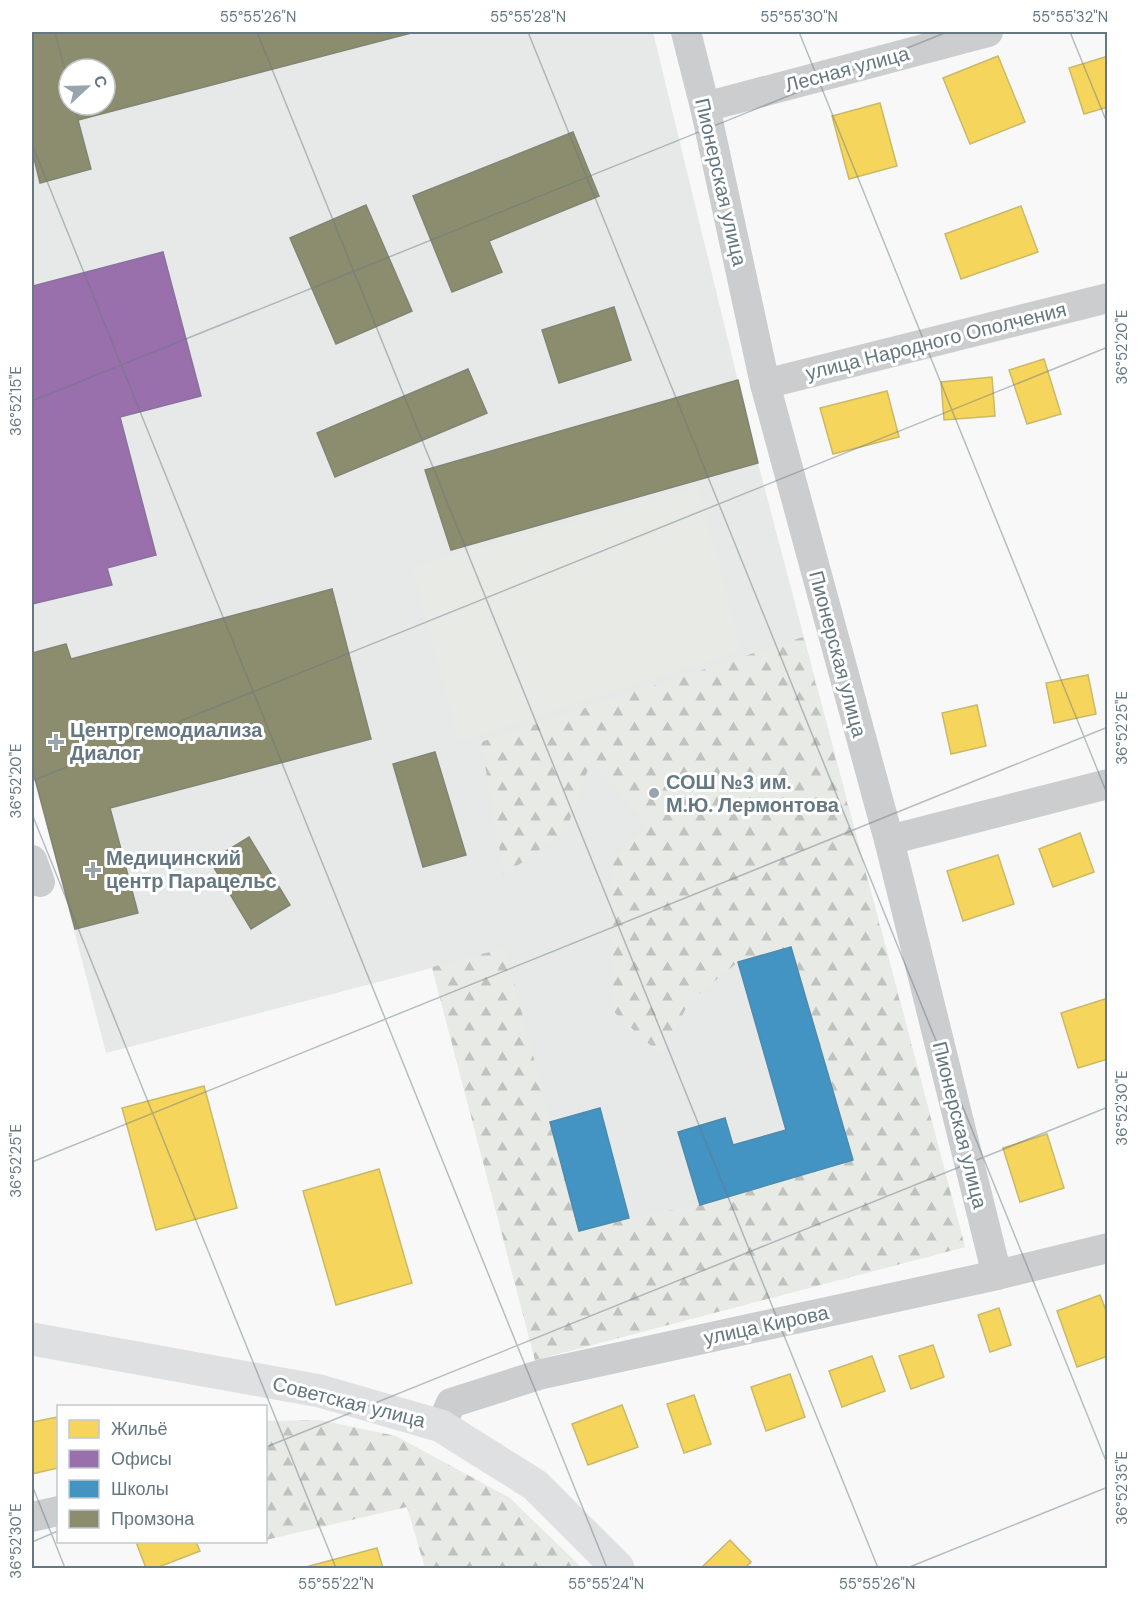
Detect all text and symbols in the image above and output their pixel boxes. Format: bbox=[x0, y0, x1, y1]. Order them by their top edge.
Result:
text: 55°55'26"N bbox=[220, 7, 296, 27]
text: 55°55'28"N bbox=[490, 7, 566, 27]
text: 55°55'30"N bbox=[760, 7, 838, 27]
text: 55°55'32"N bbox=[1032, 7, 1108, 27]
street label: Лесная улица bbox=[782, 40, 913, 98]
north arrow bbox=[57, 57, 117, 117]
text: С bbox=[89, 72, 113, 91]
street label: Пионерская улица bbox=[689, 96, 753, 269]
street label: улица Народного Ополчения bbox=[803, 296, 1069, 386]
text: 36°52'20"E bbox=[1112, 310, 1132, 384]
text: 36°52'15"E bbox=[6, 366, 26, 436]
street label: Пионерская улица bbox=[803, 568, 873, 741]
text: 36°52'25"E bbox=[1112, 691, 1132, 765]
place label: Центр гемодиализа Диалог bbox=[70, 717, 263, 766]
marker: Центр гемодиализа Диалог bbox=[47, 733, 65, 751]
text: 36°52'20"E bbox=[6, 744, 26, 818]
place label: СОШ №3 им. М.Ю. Лермонтова bbox=[666, 769, 840, 818]
marker: СОШ №3 им. М.Ю. Лермонтова bbox=[647, 786, 661, 800]
place label: Медицинский центр Парацельс bbox=[106, 845, 277, 894]
marker: Медицинский центр Парацельс bbox=[84, 861, 102, 879]
street label: Пионерская улица bbox=[927, 1039, 994, 1212]
text: 36°52'30"E bbox=[1112, 1070, 1132, 1146]
text: 36°52'25"E bbox=[6, 1124, 26, 1198]
street label: улица Кирова bbox=[701, 1299, 832, 1351]
street label: Советская улица bbox=[270, 1370, 429, 1434]
legend bbox=[57, 1405, 267, 1543]
text: Жильё bbox=[111, 1417, 168, 1441]
text: Офисы bbox=[111, 1447, 172, 1471]
text: 36°52'35"E bbox=[1112, 1451, 1132, 1525]
text: Школы bbox=[111, 1477, 169, 1501]
text: 36°52'30"E bbox=[6, 1503, 26, 1579]
text: Промзона bbox=[111, 1507, 195, 1531]
text: 55°55'22"N bbox=[298, 1574, 374, 1594]
text: 55°55'24"N bbox=[568, 1574, 644, 1594]
text: 55°55'26"N bbox=[839, 1574, 915, 1594]

